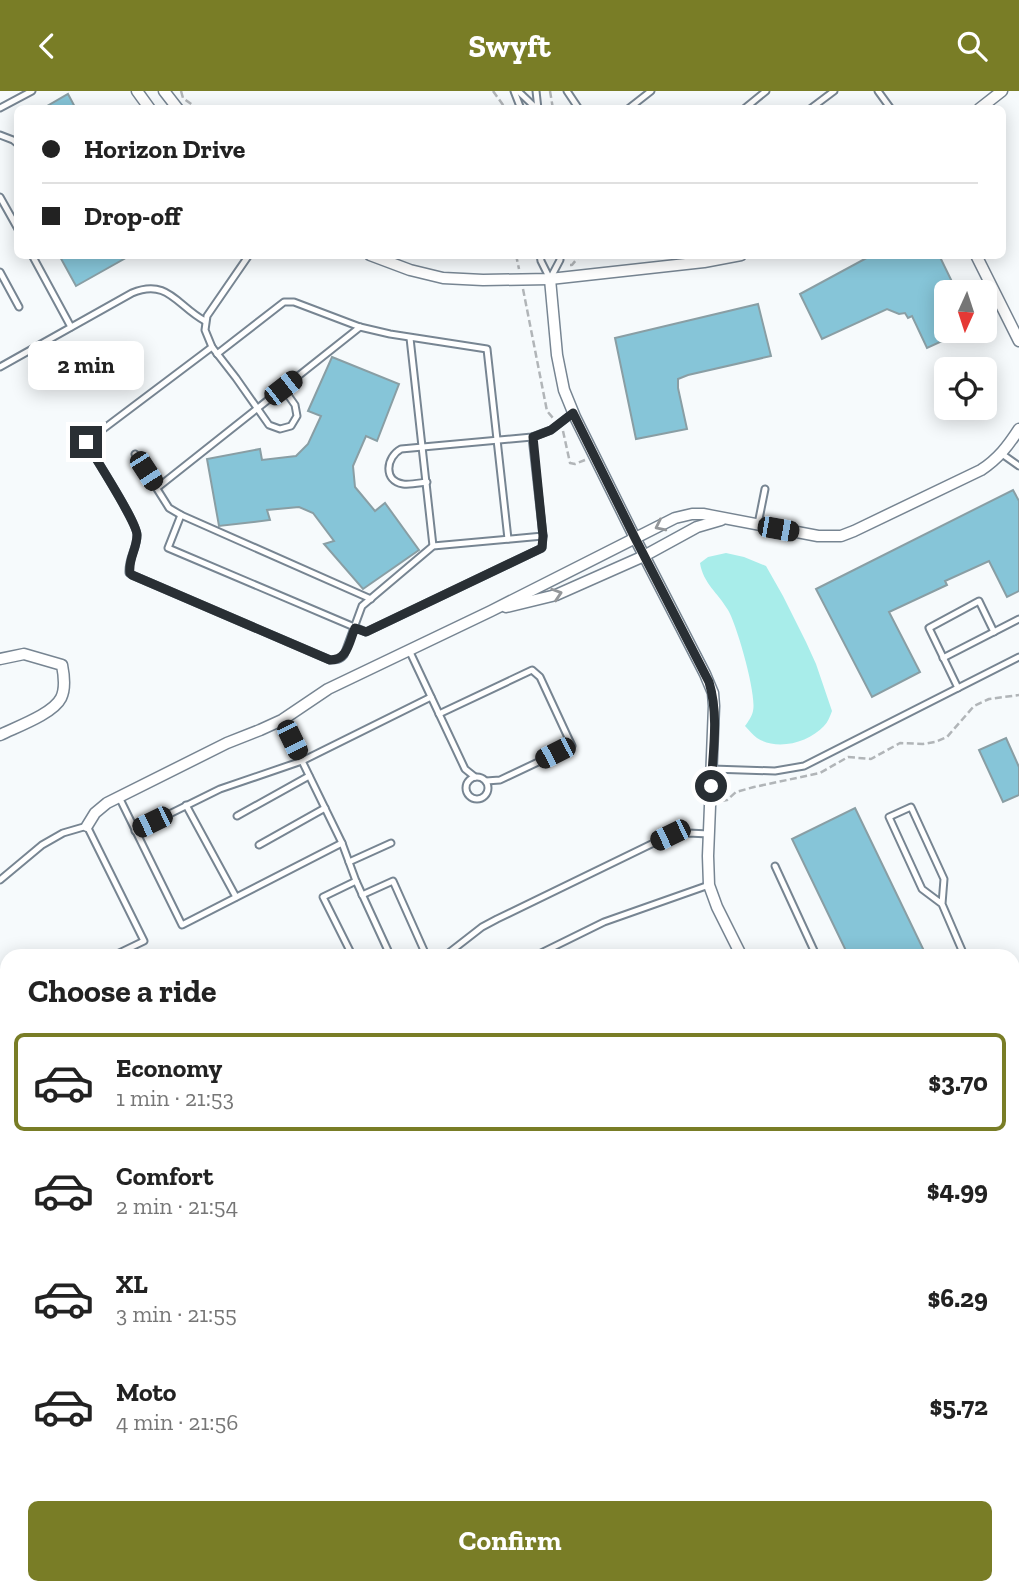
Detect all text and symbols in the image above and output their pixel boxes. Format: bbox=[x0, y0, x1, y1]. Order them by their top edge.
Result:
icon: back bbox=[28, 27, 66, 65]
text: Swyft bbox=[468, 27, 551, 65]
icon: search bbox=[953, 27, 991, 65]
text: Horizon Drive bbox=[84, 133, 245, 165]
text: Drop-off bbox=[84, 200, 181, 232]
north arrow bbox=[934, 280, 998, 343]
map controls bbox=[934, 280, 997, 420]
callout: 2 min bbox=[28, 341, 144, 389]
text: 2 min bbox=[57, 351, 115, 379]
button: locate bbox=[934, 357, 997, 420]
car bbox=[260, 367, 307, 409]
route end bbox=[70, 426, 102, 458]
car bbox=[126, 448, 167, 494]
car bbox=[756, 515, 801, 543]
one-way arrow bbox=[655, 517, 667, 531]
one-way arrow bbox=[550, 587, 562, 602]
car bbox=[274, 717, 311, 763]
car bbox=[532, 734, 579, 772]
route start bbox=[695, 770, 727, 802]
car bbox=[129, 803, 176, 841]
car bbox=[647, 816, 694, 854]
text: Choose a ride bbox=[28, 972, 216, 1010]
icon: car bbox=[32, 1051, 95, 1114]
text: Economy bbox=[116, 1052, 222, 1084]
text: $3.70 bbox=[928, 1066, 988, 1098]
text: 1 min · 21:53 bbox=[116, 1084, 234, 1112]
icon: car bbox=[32, 1159, 95, 1222]
text: Comfort bbox=[116, 1160, 213, 1192]
text: $4.99 bbox=[927, 1174, 988, 1206]
text: 2 min · 21:54 bbox=[116, 1192, 238, 1220]
icon: car bbox=[32, 1267, 95, 1330]
text: XL bbox=[116, 1268, 148, 1300]
text: $6.29 bbox=[927, 1282, 988, 1314]
text: 3 min · 21:55 bbox=[116, 1300, 237, 1328]
icon: car bbox=[32, 1375, 95, 1438]
text: Moto bbox=[116, 1376, 176, 1408]
text: $5.72 bbox=[930, 1390, 988, 1422]
text: 4 min · 21:56 bbox=[116, 1408, 238, 1436]
button: Confirm bbox=[28, 1501, 992, 1581]

